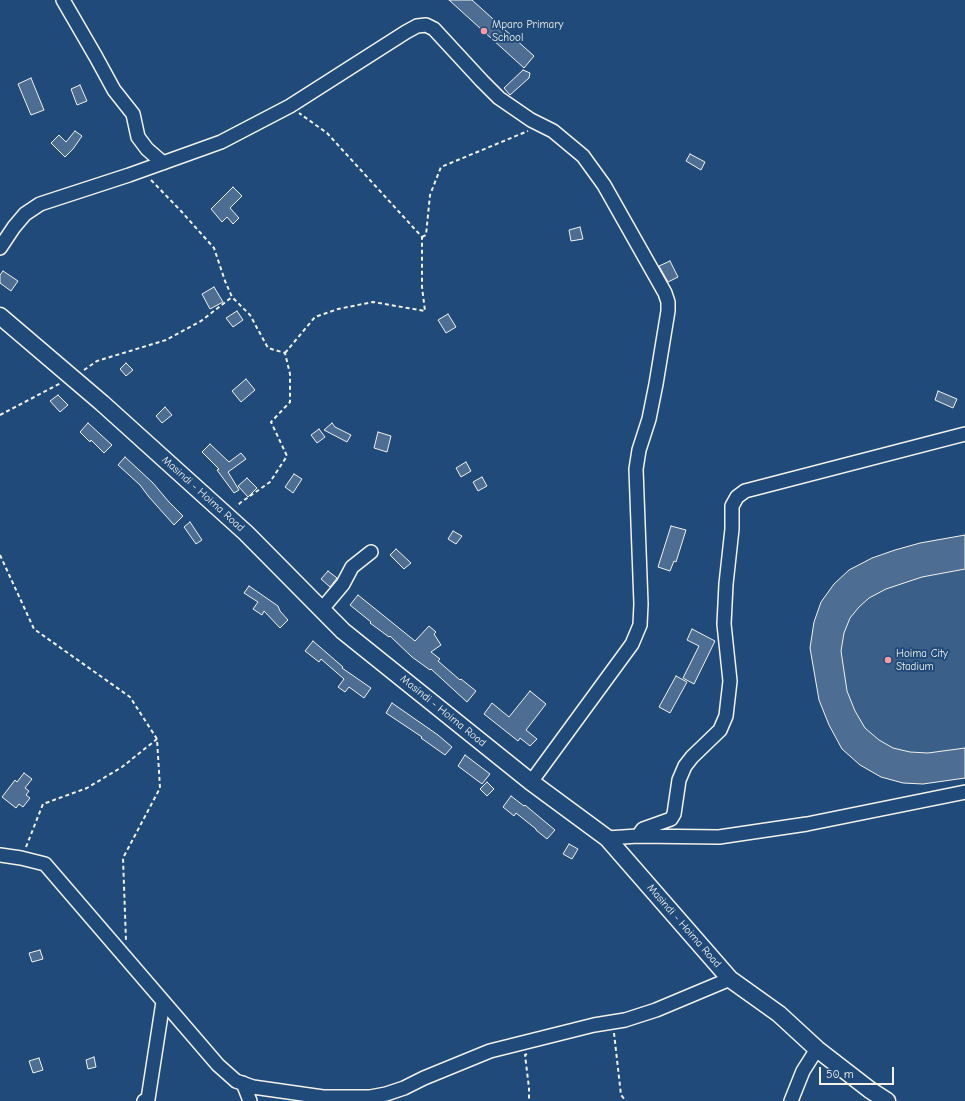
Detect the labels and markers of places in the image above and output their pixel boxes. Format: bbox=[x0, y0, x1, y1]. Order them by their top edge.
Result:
place label: Mparo Primary School bbox=[492, 18, 563, 44]
marker: Mparo Primary School bbox=[479, 26, 489, 36]
place label: Hoima City Stadium bbox=[896, 647, 948, 673]
marker: Hoima City Stadium bbox=[883, 655, 893, 665]

